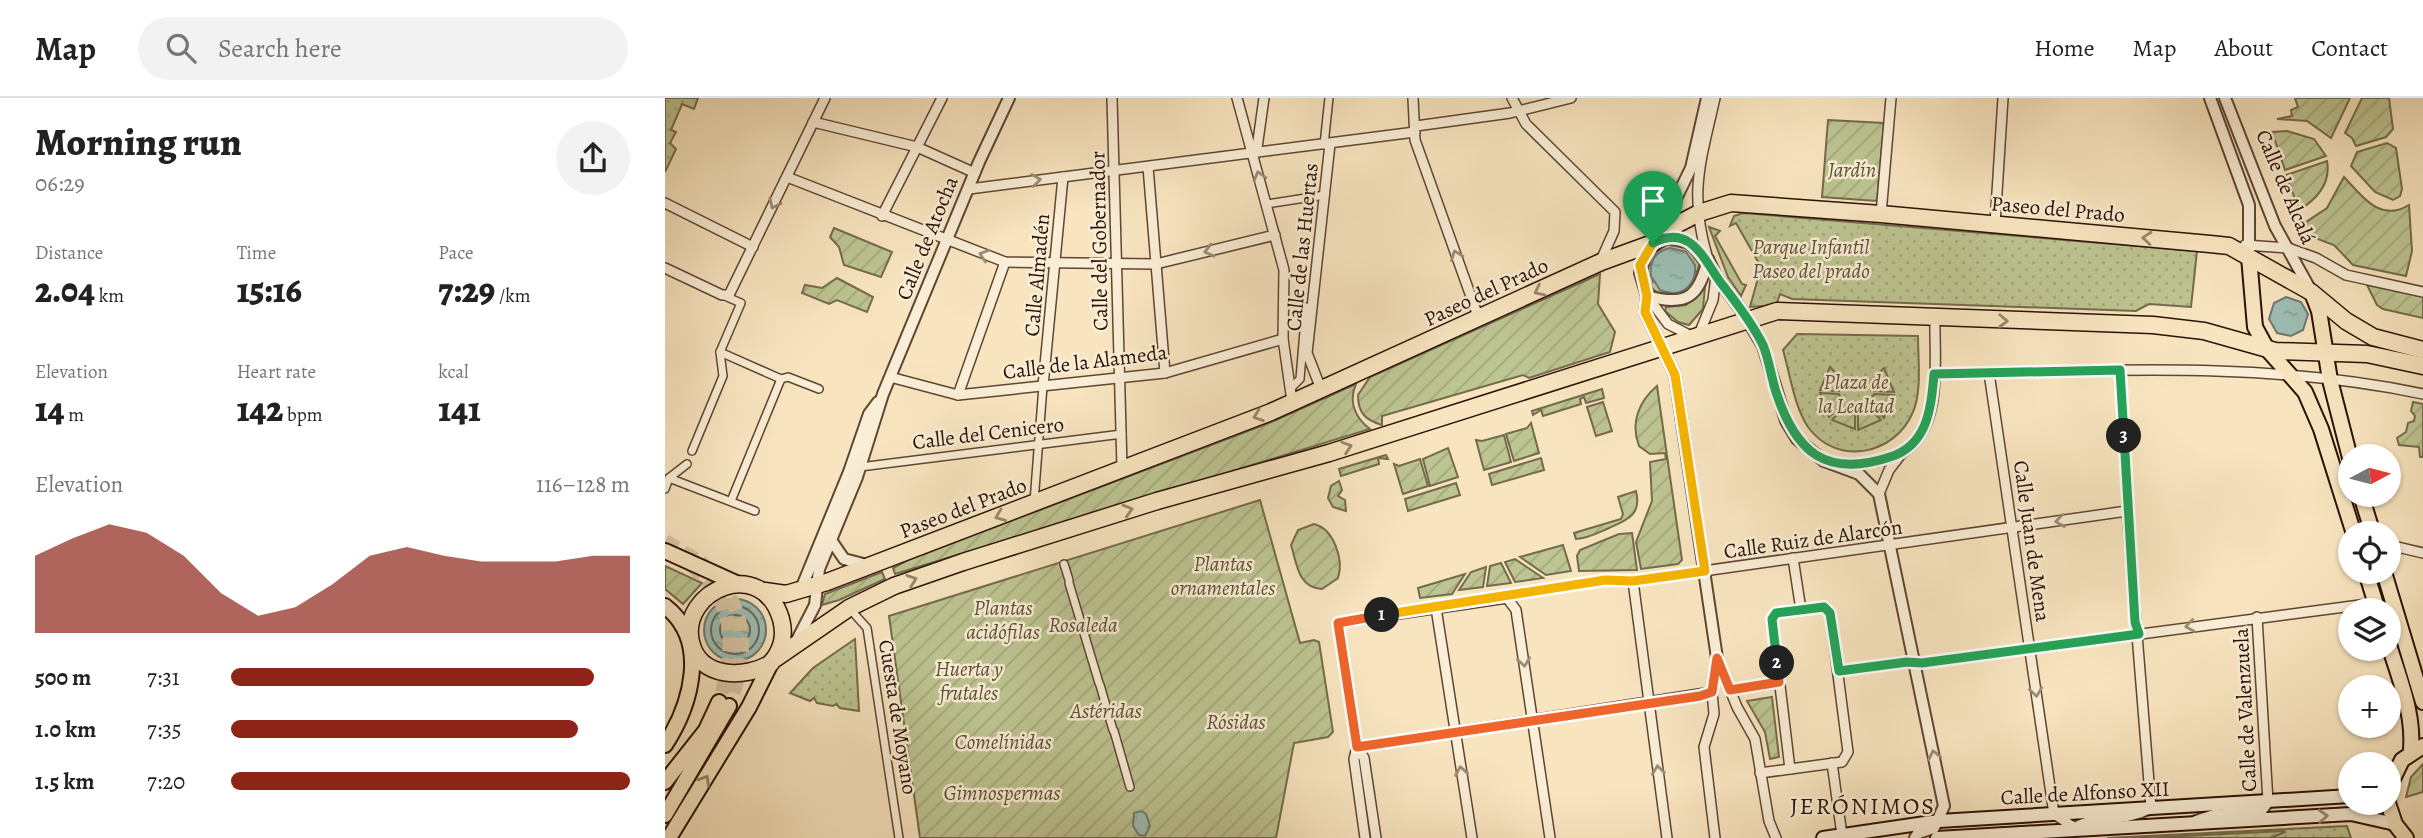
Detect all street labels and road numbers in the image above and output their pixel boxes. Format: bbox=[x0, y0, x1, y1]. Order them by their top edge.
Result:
street label: Calle de Alcalá bbox=[2249, 125, 2323, 249]
street label: Calle del Gobernador bbox=[1083, 151, 1115, 331]
street label: Calle de las Huertas bbox=[1279, 162, 1325, 332]
street label: Calle de Atocha bbox=[889, 172, 965, 304]
street label: Paseo del Prado bbox=[1990, 189, 2126, 229]
street label: Calle Almadén bbox=[1018, 212, 1056, 338]
street label: Paseo del Prado bbox=[1419, 251, 1553, 333]
street label: Calle de la Alameda bbox=[1001, 338, 1169, 386]
street label: Calle del Cenicero bbox=[911, 410, 1065, 456]
street label: Calle Juan de Mena bbox=[2007, 458, 2057, 624]
street label: Paseo del Prado bbox=[895, 471, 1031, 545]
street label: Calle Ruiz de Alarcón bbox=[1722, 513, 1904, 565]
street label: Calle de Valenzuela bbox=[2227, 627, 2263, 793]
street label: Cuesta de Moyano bbox=[872, 638, 924, 796]
street label: Calle de Alfonso XII bbox=[2000, 775, 2170, 811]

